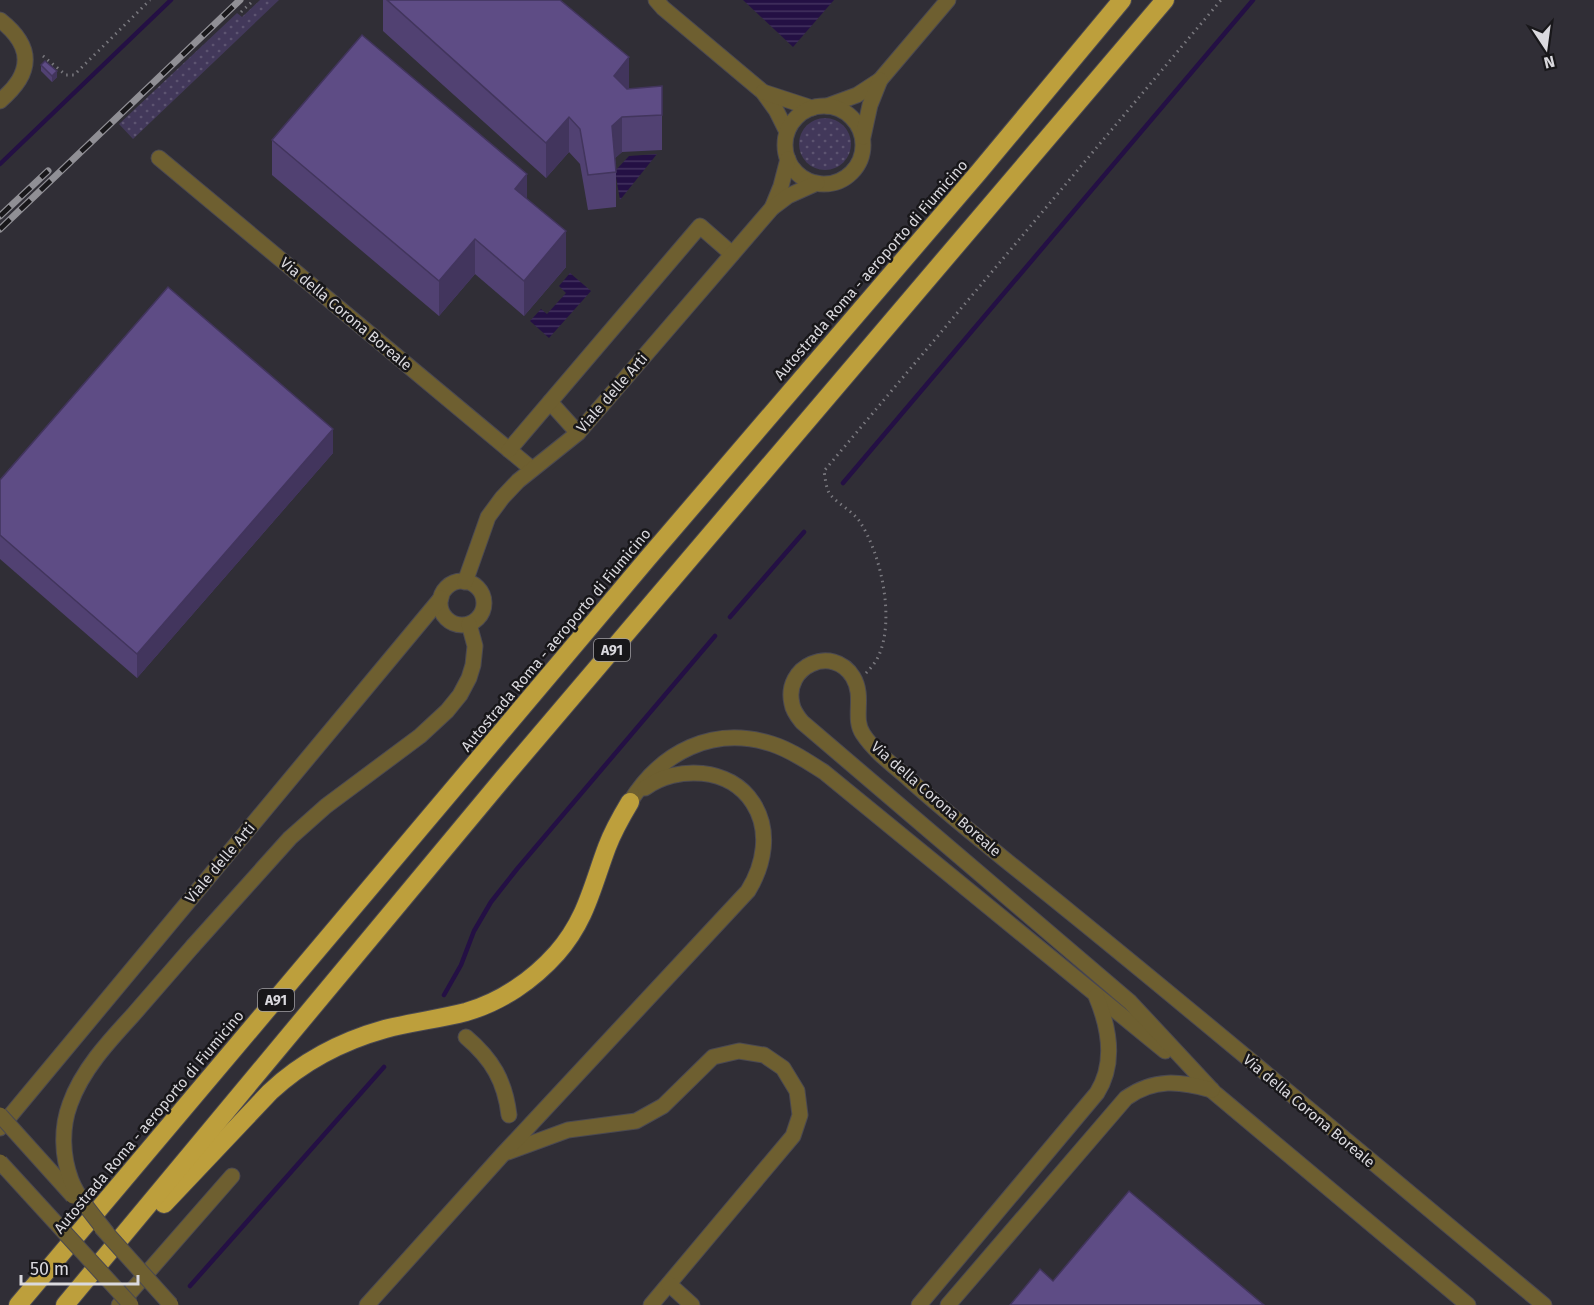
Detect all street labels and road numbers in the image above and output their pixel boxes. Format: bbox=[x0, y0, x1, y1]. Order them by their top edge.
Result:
street label: Autostrada Roma - aeroporto di Fiumicino bbox=[770, 156, 972, 384]
street label: Via della Corona Boreale bbox=[277, 254, 415, 374]
street label: Viale delle Arti bbox=[573, 350, 651, 436]
street label: Autostrada Roma - aeroporto di Fiumicino bbox=[457, 525, 655, 755]
road number: A91 bbox=[594, 639, 630, 661]
street label: Via della Corona Boreale bbox=[867, 738, 1005, 860]
street label: Viale delle Arti bbox=[181, 819, 259, 907]
road number: A91 bbox=[258, 989, 294, 1011]
street label: Autostrada Roma - aeroporto di Fiumicino bbox=[50, 1007, 248, 1237]
street label: Via della Corona Boreale bbox=[1240, 1051, 1378, 1171]

